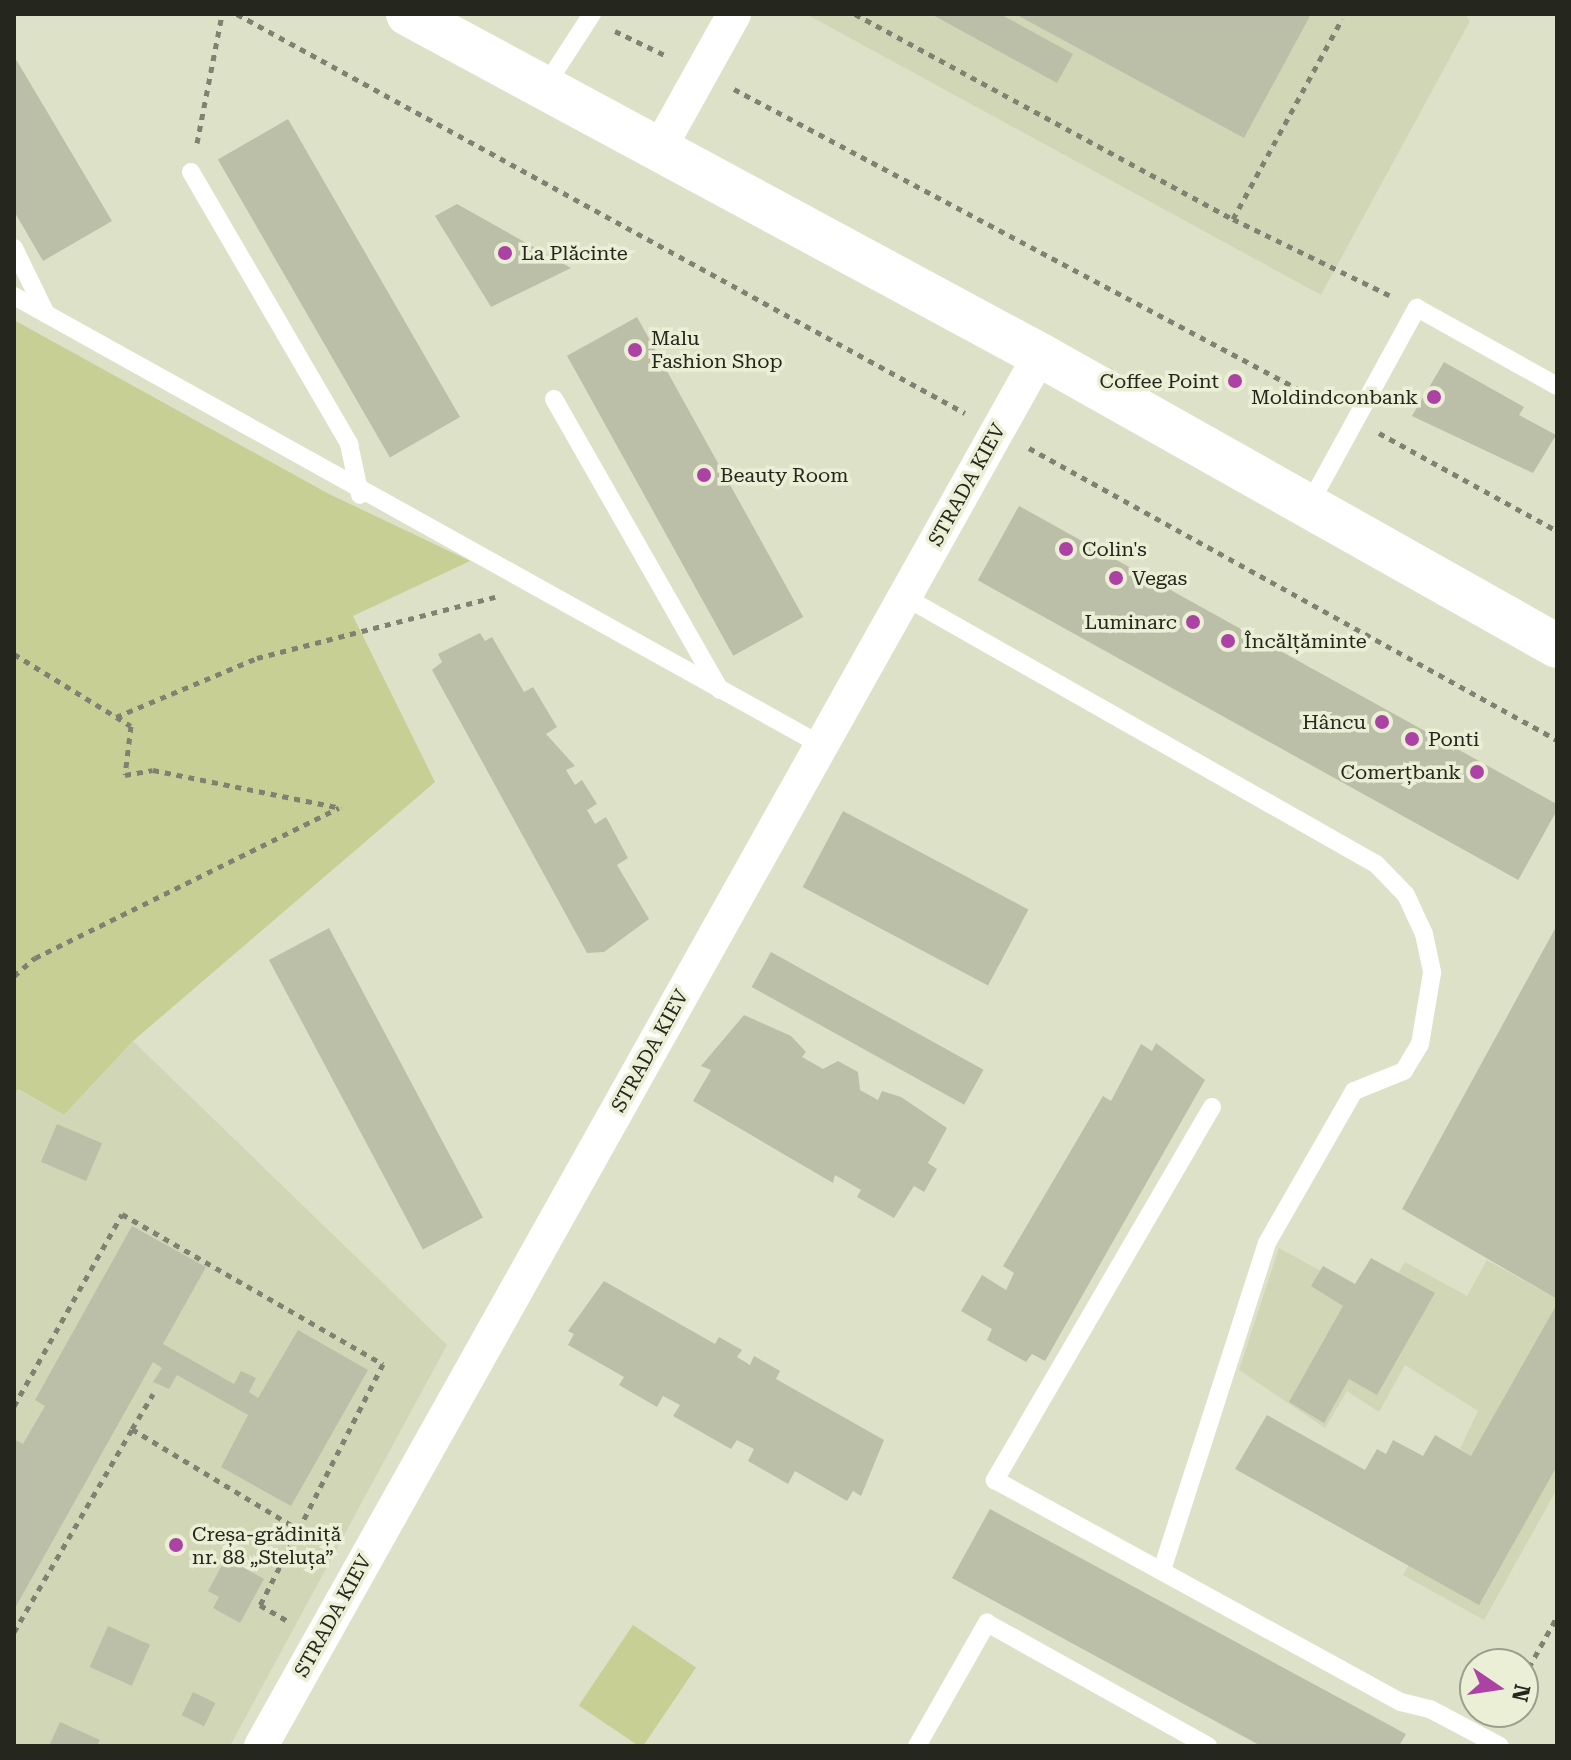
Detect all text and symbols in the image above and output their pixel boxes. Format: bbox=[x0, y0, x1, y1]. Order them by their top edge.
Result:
place label: La Plăcinte bbox=[521, 241, 628, 265]
marker: La Plăcinte bbox=[496, 244, 514, 262]
place label: Malu Fashion Shop bbox=[651, 326, 783, 373]
marker: Malu Fashion Shop bbox=[626, 341, 644, 359]
place label: Coffee Point bbox=[1099, 369, 1219, 393]
marker: Coffee Point bbox=[1226, 372, 1244, 390]
place label: Moldindconbank bbox=[1251, 385, 1418, 409]
marker: Moldindconbank bbox=[1425, 388, 1443, 406]
street label: STRADA KIEV bbox=[923, 419, 1011, 551]
place label: Beauty Room bbox=[720, 463, 849, 487]
marker: Beauty Room bbox=[695, 466, 713, 484]
place label: Colin's bbox=[1082, 537, 1147, 561]
marker: Colin's bbox=[1057, 540, 1075, 558]
place label: Vegas bbox=[1132, 566, 1187, 590]
marker: Vegas bbox=[1107, 569, 1125, 587]
place label: Luminarc bbox=[1085, 610, 1177, 634]
marker: Luminarc bbox=[1184, 613, 1202, 631]
place label: Încălțăminte bbox=[1244, 629, 1367, 653]
marker: Încălțăminte bbox=[1219, 632, 1237, 650]
place label: Hâncu bbox=[1302, 710, 1366, 734]
marker: Hâncu bbox=[1373, 713, 1391, 731]
place label: Ponti bbox=[1428, 727, 1479, 751]
marker: Ponti bbox=[1403, 730, 1421, 748]
place label: Comerțbank bbox=[1341, 760, 1461, 784]
marker: Comerțbank bbox=[1468, 763, 1486, 781]
street label: STRADA KIEV bbox=[606, 985, 694, 1117]
place label: Creșa-grădiniță nr. 88 „Steluța” bbox=[192, 1522, 341, 1569]
marker: Creșa-grădiniță nr. 88 „Steluța” bbox=[167, 1536, 185, 1554]
street label: STRADA KIEV bbox=[289, 1550, 377, 1682]
north arrow bbox=[1459, 1648, 1539, 1728]
text: N bbox=[1507, 1682, 1535, 1704]

